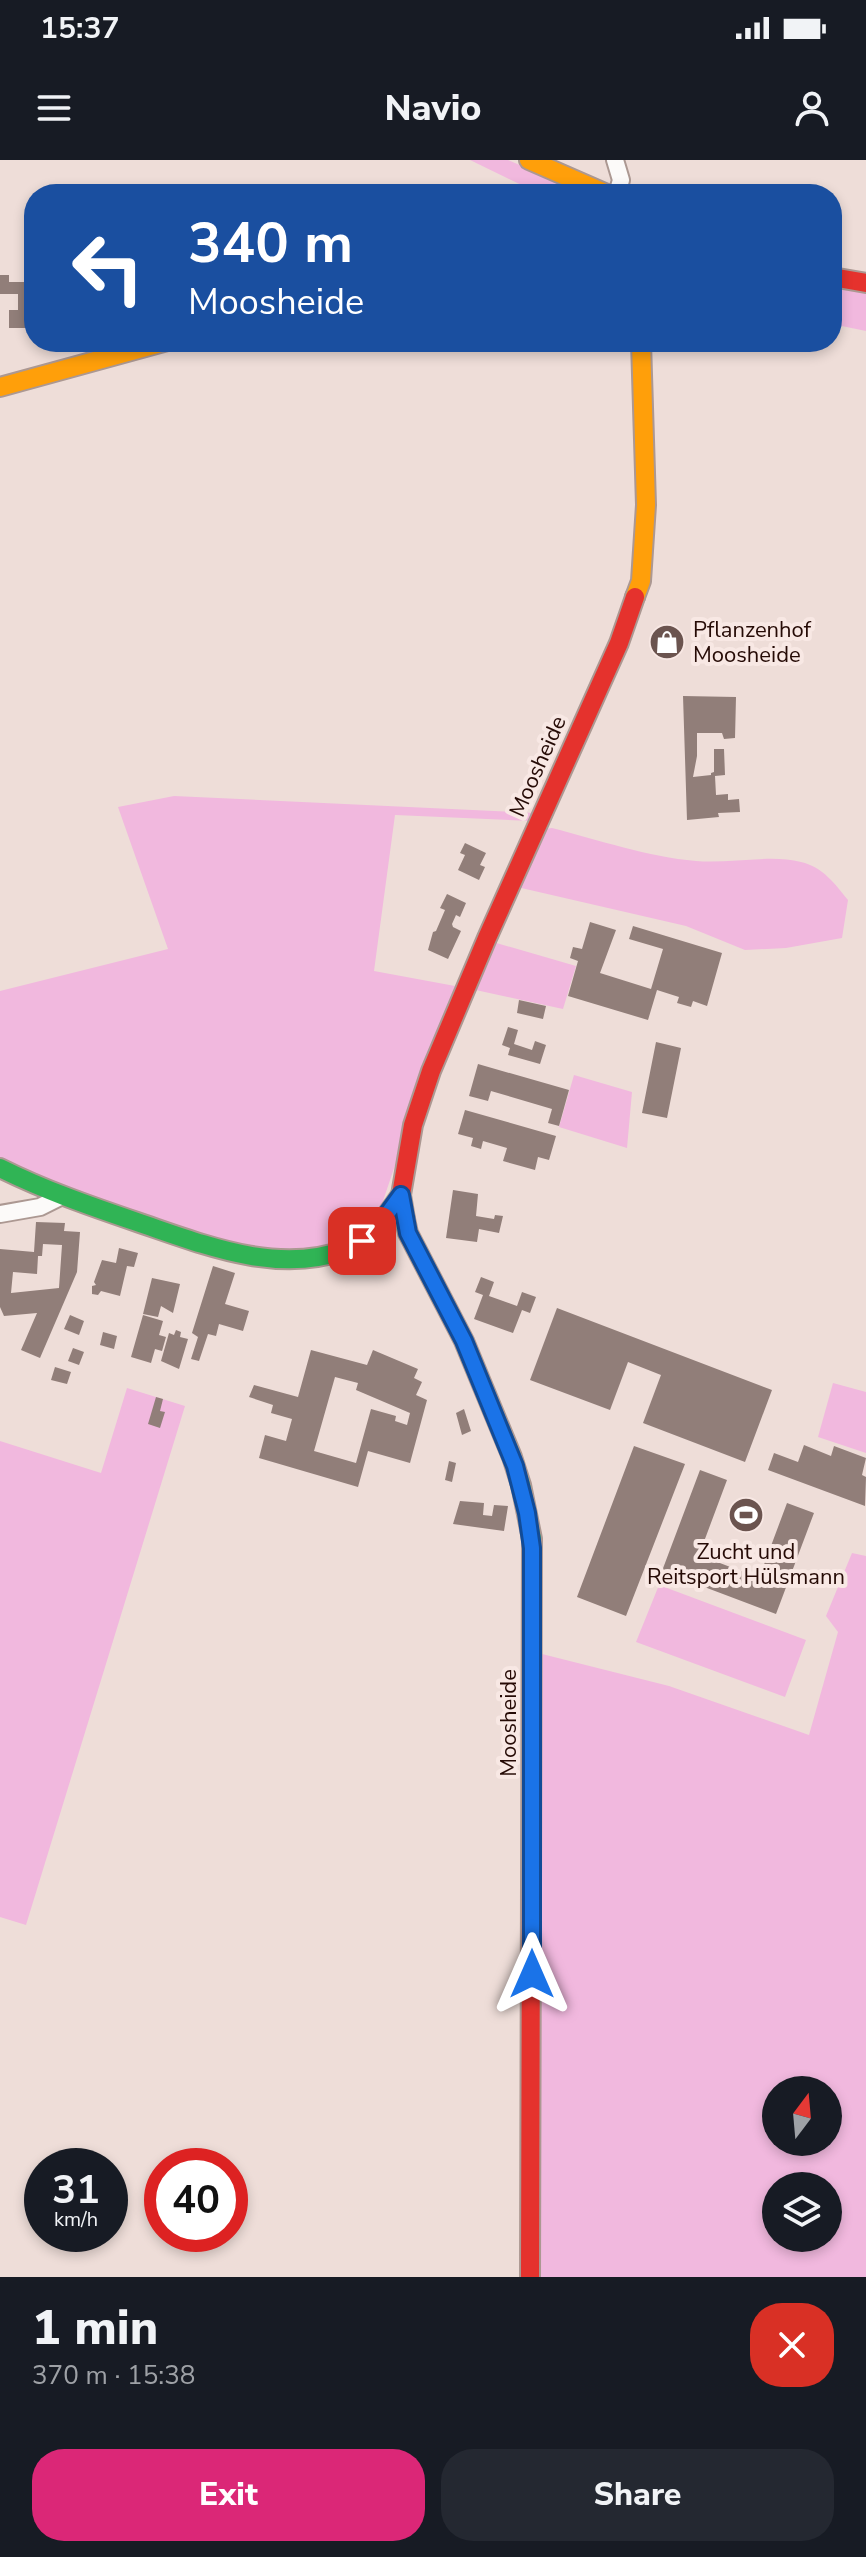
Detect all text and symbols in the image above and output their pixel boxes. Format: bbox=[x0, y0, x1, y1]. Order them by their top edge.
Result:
text: 15:37 bbox=[40, 8, 119, 49]
text: Navio bbox=[384, 84, 482, 133]
icon: menu bbox=[32, 86, 76, 130]
icon: person bbox=[790, 86, 834, 130]
text: 340 m bbox=[188, 205, 353, 282]
icon: left bbox=[56, 216, 160, 320]
text: Moosheide bbox=[188, 278, 364, 327]
place label: Pflanzenhof Moosheide bbox=[693, 615, 812, 670]
shop icon: Pflanzenhof Moosheide bbox=[648, 623, 686, 661]
street label: Moosheide bbox=[502, 711, 574, 822]
pin bbox=[328, 1207, 396, 1275]
icon: arrive bbox=[340, 1219, 384, 1263]
sports icon: Zucht und Reitsport Hülsmann bbox=[727, 1496, 765, 1534]
place label: Zucht und Reitsport Hülsmann bbox=[647, 1537, 845, 1592]
street label: Moosheide bbox=[494, 1669, 524, 1777]
position arrow bbox=[490, 1932, 574, 2016]
north arrow bbox=[762, 2076, 842, 2156]
map controls bbox=[762, 2076, 842, 2252]
speed limit sign: 40 bbox=[144, 2148, 248, 2252]
text: 31 bbox=[52, 2163, 100, 2217]
button: layers bbox=[762, 2172, 842, 2252]
text: km/h bbox=[54, 2206, 98, 2233]
text: 1 min bbox=[32, 2295, 158, 2361]
button: close bbox=[750, 2303, 834, 2387]
text: 370 m · 15:38 bbox=[32, 2358, 195, 2393]
button: Exit bbox=[32, 2449, 425, 2541]
button: Share bbox=[441, 2449, 834, 2541]

